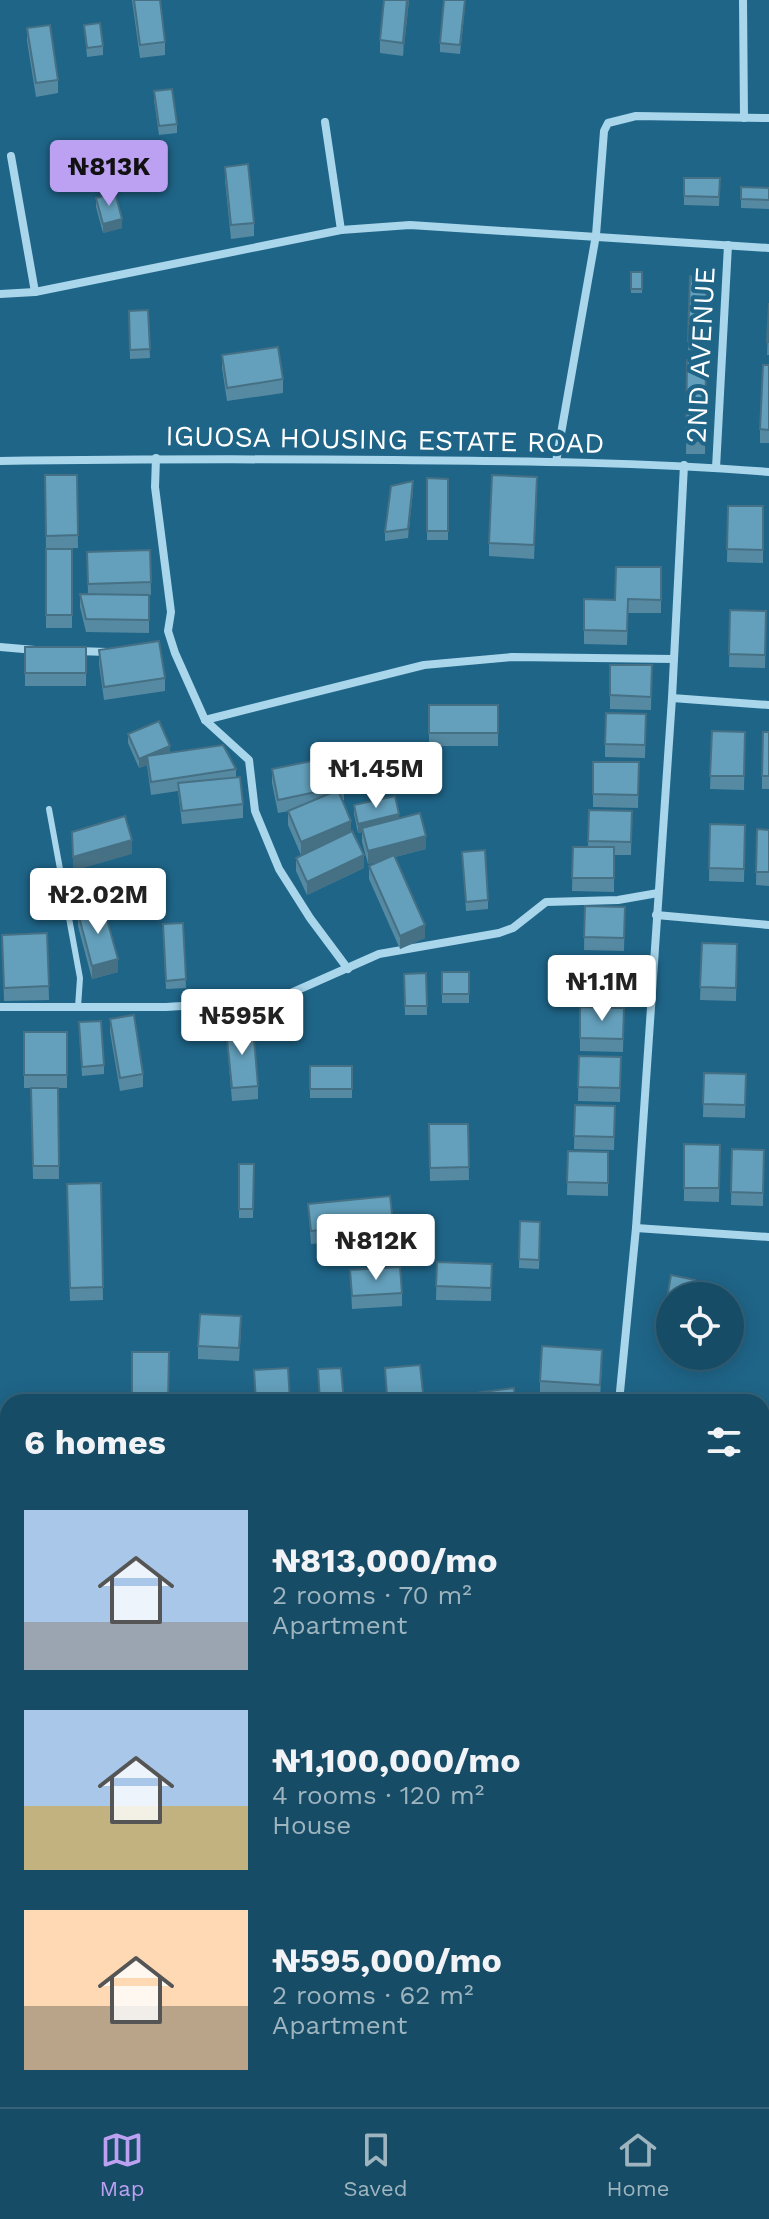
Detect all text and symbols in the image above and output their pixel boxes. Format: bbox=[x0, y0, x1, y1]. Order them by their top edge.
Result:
pin: ₦813K bbox=[53, 140, 165, 208]
text: ₦813K bbox=[68, 151, 150, 181]
street label: 2ND AVENUE bbox=[679, 266, 722, 444]
street label: IGUOSA HOUSING ESTATE ROAD bbox=[165, 419, 605, 460]
pin: ₦1.45M bbox=[311, 742, 441, 810]
text: ₦1.45M bbox=[328, 753, 424, 783]
pin: ₦2.02M bbox=[33, 868, 163, 936]
text: ₦2.02M bbox=[48, 879, 148, 909]
pin: ₦1.1M bbox=[546, 955, 658, 1023]
text: ₦1.1M bbox=[566, 966, 638, 996]
pin: ₦595K bbox=[186, 989, 298, 1057]
text: ₦595K bbox=[199, 1000, 285, 1030]
pin: ₦812K bbox=[320, 1214, 432, 1282]
text: ₦812K bbox=[335, 1225, 417, 1255]
map controls bbox=[656, 1282, 744, 1370]
button: locate bbox=[656, 1282, 744, 1370]
icon: filters bbox=[702, 1420, 746, 1464]
text: 6 homes bbox=[24, 1422, 166, 1462]
text: ₦813,000/mo bbox=[272, 1540, 498, 1580]
icon: home bbox=[88, 1542, 184, 1638]
text: 2 rooms · 70 m² bbox=[272, 1580, 472, 1610]
text: Apartment bbox=[272, 1610, 408, 1640]
text: ₦1,100,000/mo bbox=[272, 1740, 521, 1780]
icon: home bbox=[88, 1742, 184, 1838]
text: 4 rooms · 120 m² bbox=[272, 1780, 484, 1810]
text: House bbox=[272, 1810, 351, 1840]
text: ₦595,000/mo bbox=[272, 1940, 502, 1980]
icon: home bbox=[88, 1942, 184, 2038]
text: 2 rooms · 62 m² bbox=[272, 1980, 474, 2010]
text: Apartment bbox=[272, 2010, 408, 2040]
tab: Map bbox=[100, 2128, 144, 2201]
tab: Saved bbox=[344, 2128, 407, 2201]
tab: Home bbox=[607, 2128, 669, 2201]

